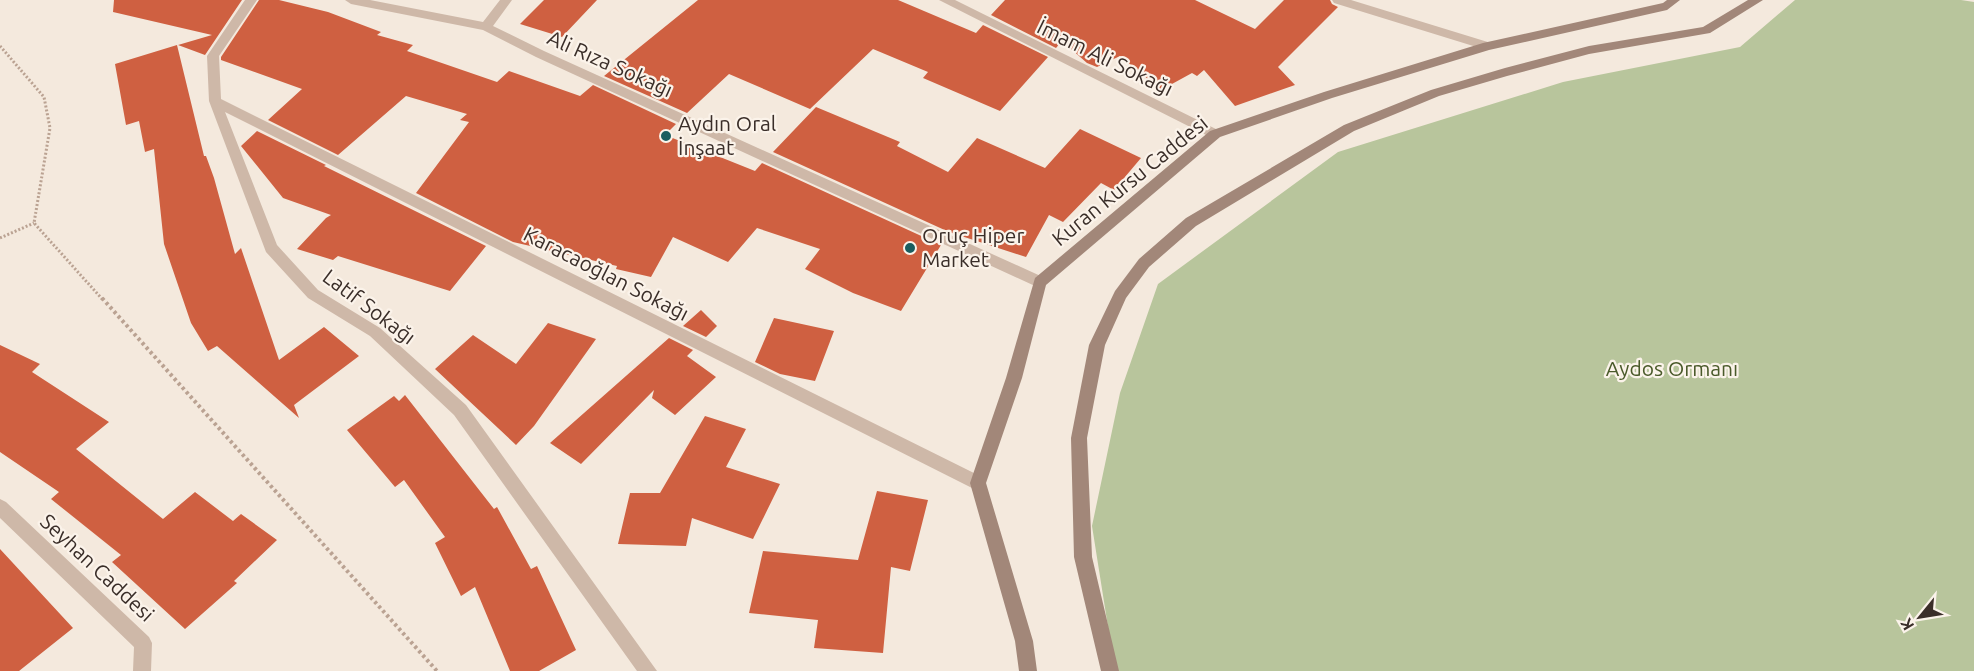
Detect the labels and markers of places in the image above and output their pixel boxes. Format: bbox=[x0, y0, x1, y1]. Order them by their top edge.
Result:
place label: Aydın Oral İnşaat bbox=[678, 111, 776, 159]
marker: Aydın Oral İnşaat bbox=[659, 129, 673, 143]
place label: Oruç Hiper Market bbox=[922, 223, 1024, 271]
marker: Oruç Hiper Market bbox=[903, 241, 917, 255]

